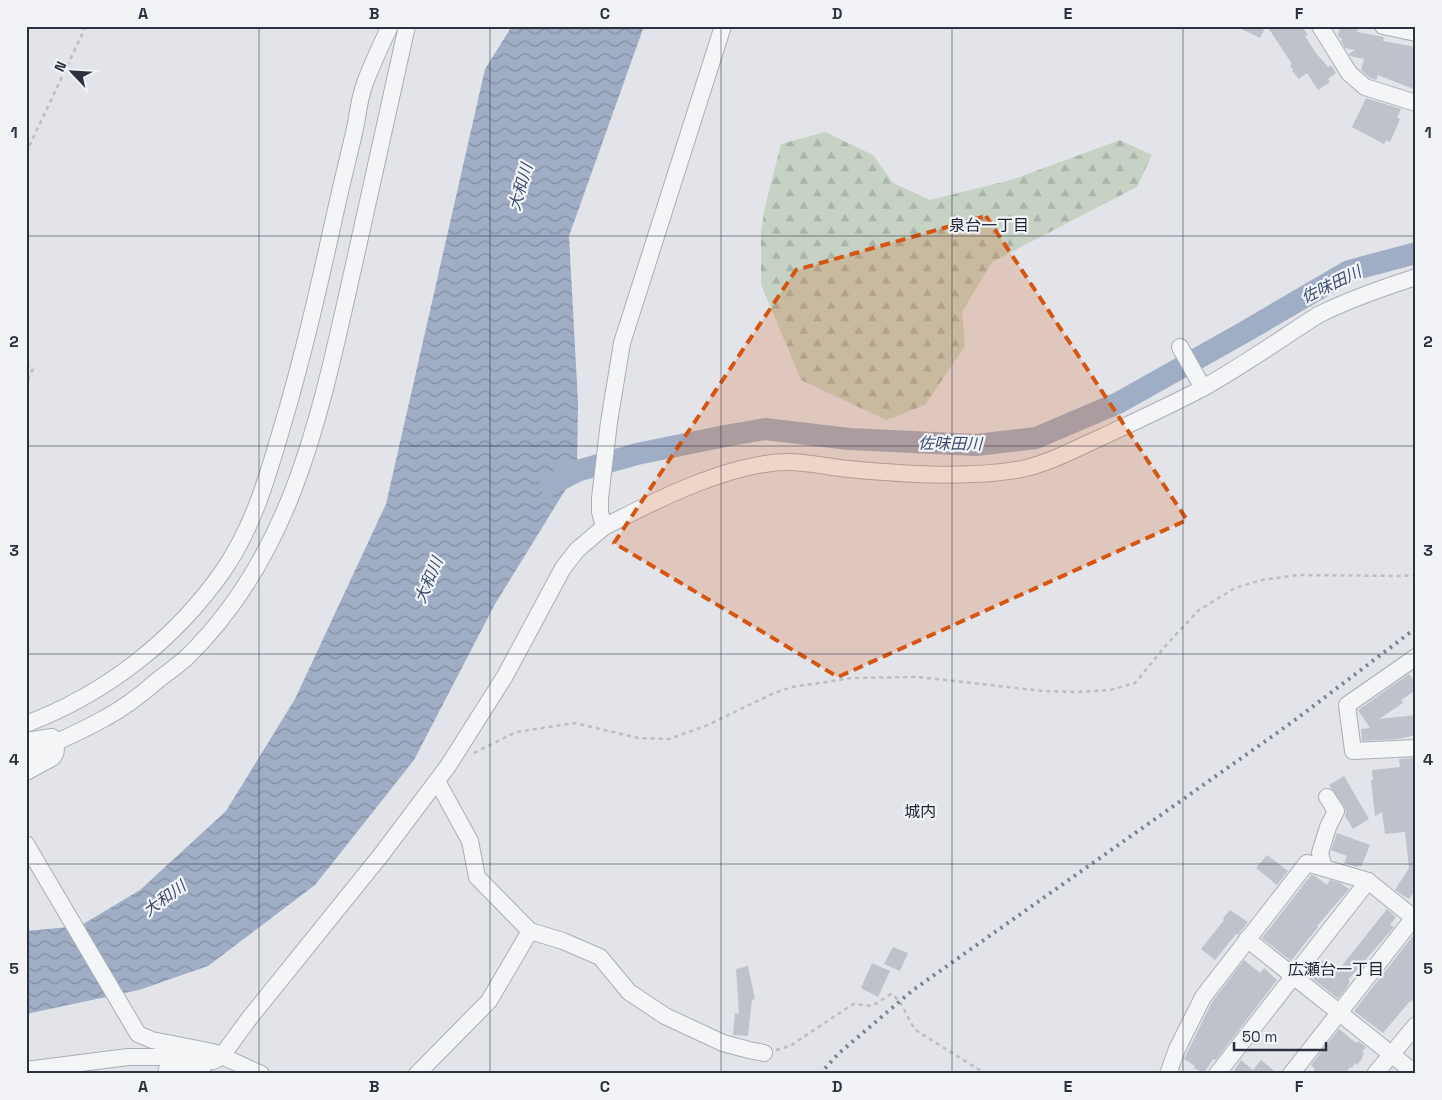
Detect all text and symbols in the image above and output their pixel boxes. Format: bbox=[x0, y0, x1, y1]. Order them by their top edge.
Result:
text: A bbox=[138, 3, 148, 24]
text: B bbox=[369, 3, 379, 24]
text: C bbox=[600, 3, 610, 24]
text: D bbox=[832, 3, 842, 24]
text: E bbox=[1064, 3, 1073, 24]
text: F bbox=[1295, 3, 1304, 24]
north arrow bbox=[48, 48, 98, 98]
text: N bbox=[50, 58, 70, 75]
text: 1 bbox=[10, 122, 18, 143]
text: 1 bbox=[1424, 122, 1432, 143]
water label: 大和川 bbox=[504, 159, 538, 213]
district label: 泉台一丁目 bbox=[949, 215, 1029, 236]
water label: 佐味田川 bbox=[1298, 260, 1366, 308]
text: 2 bbox=[9, 331, 19, 352]
text: 2 bbox=[1423, 331, 1433, 352]
water label: 佐味田川 bbox=[918, 432, 984, 455]
text: 3 bbox=[9, 540, 19, 561]
text: 3 bbox=[1423, 540, 1433, 561]
water label: 大和川 bbox=[409, 552, 448, 606]
text: 4 bbox=[9, 749, 19, 770]
text: 4 bbox=[1423, 749, 1433, 770]
district label: 城内 bbox=[904, 801, 936, 822]
water label: 大和川 bbox=[139, 875, 191, 921]
text: 5 bbox=[9, 958, 19, 979]
text: 5 bbox=[1423, 958, 1433, 979]
district label: 広瀬台一丁目 bbox=[1288, 959, 1384, 980]
scale bar bbox=[1234, 1020, 1327, 1052]
text: 50 m bbox=[1242, 1027, 1277, 1046]
text: A bbox=[138, 1076, 148, 1097]
text: B bbox=[369, 1076, 379, 1097]
text: C bbox=[600, 1076, 610, 1097]
text: D bbox=[832, 1076, 842, 1097]
text: E bbox=[1064, 1076, 1073, 1097]
text: F bbox=[1295, 1076, 1304, 1097]

